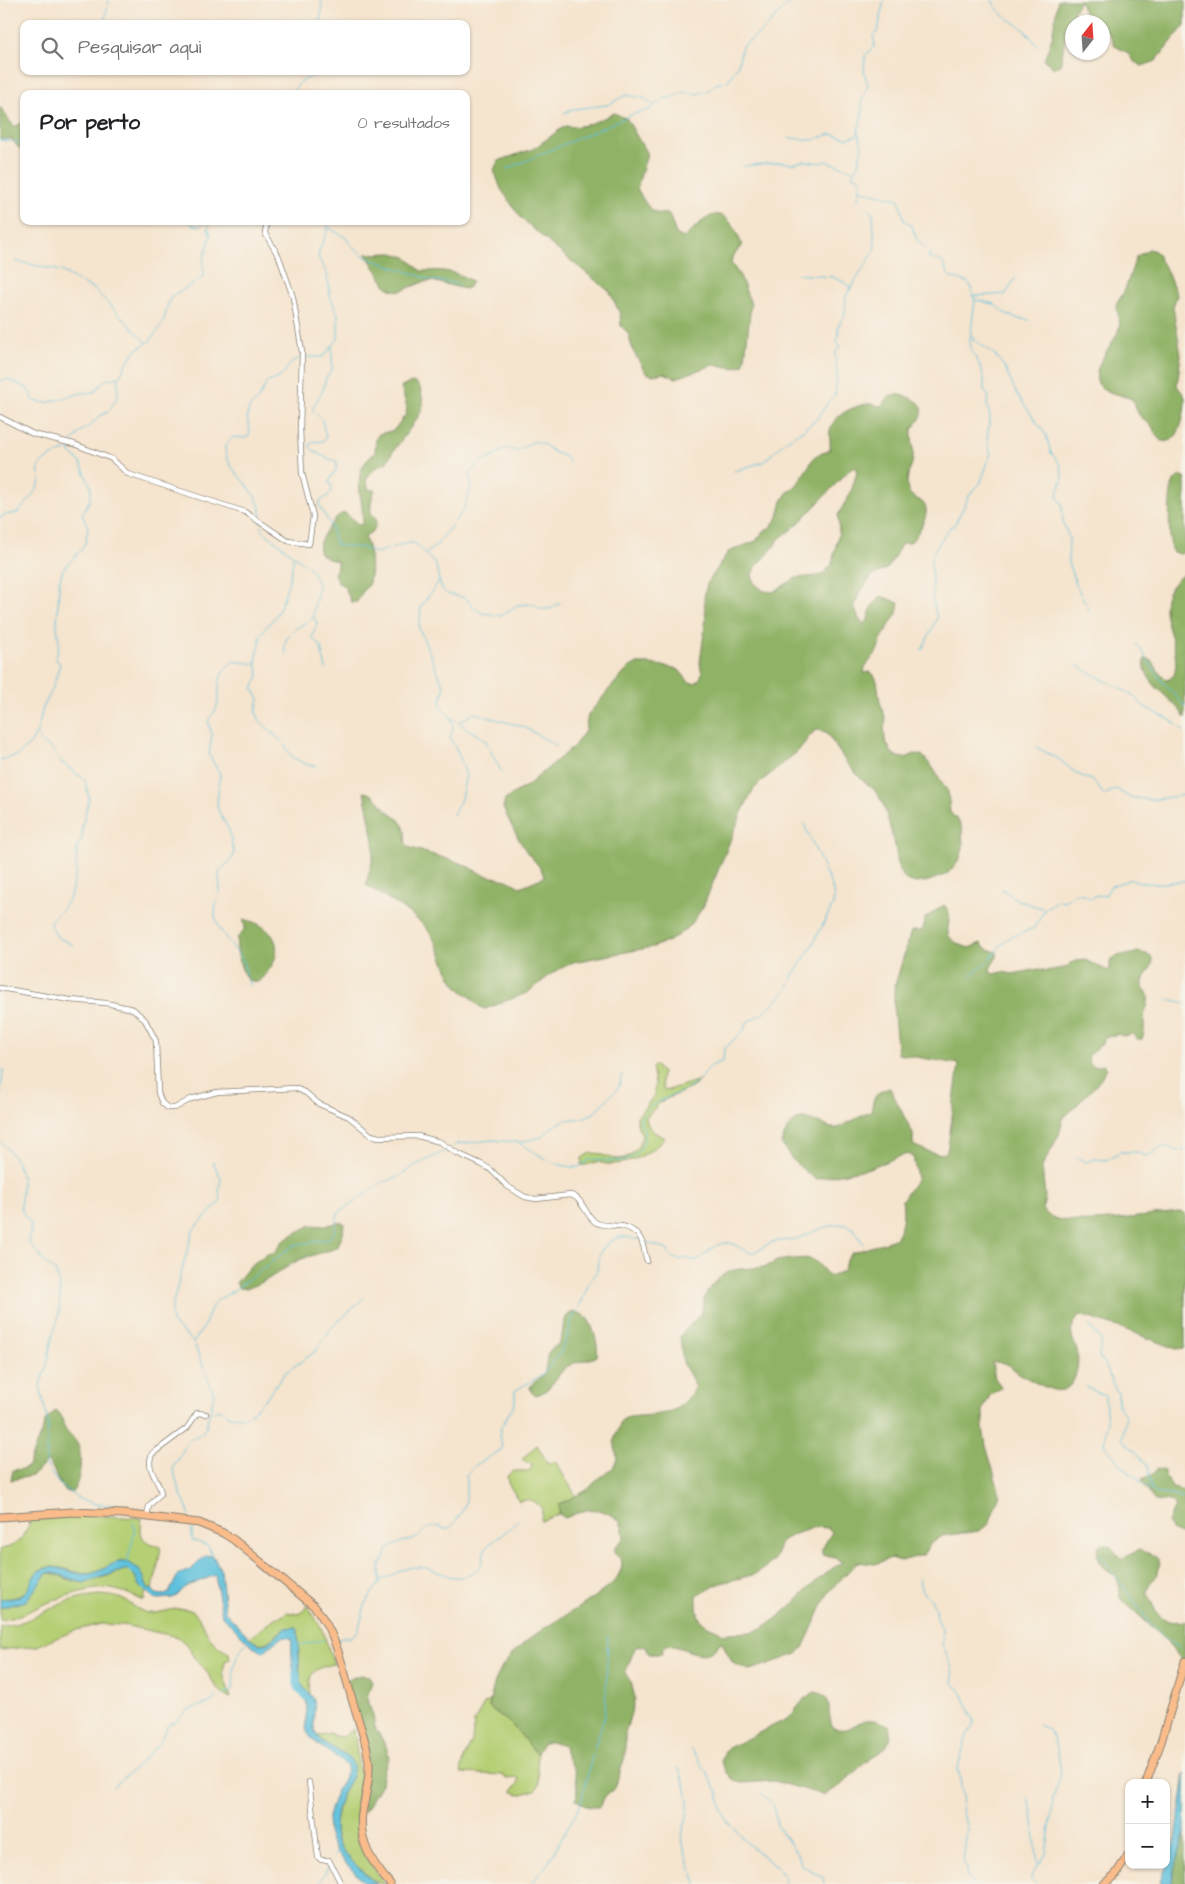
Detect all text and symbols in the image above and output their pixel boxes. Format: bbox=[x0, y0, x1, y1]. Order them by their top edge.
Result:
north arrow bbox=[1065, 15, 1110, 60]
search box bbox=[20, 20, 470, 75]
icon: search bbox=[38, 34, 66, 62]
text: Pesquisar aqui bbox=[78, 34, 201, 61]
text: Por perto bbox=[40, 108, 140, 137]
text: 0 resultados bbox=[358, 112, 450, 134]
map controls bbox=[1125, 1779, 1170, 1869]
button: + bbox=[1125, 1779, 1170, 1824]
button: − bbox=[1125, 1824, 1170, 1869]

